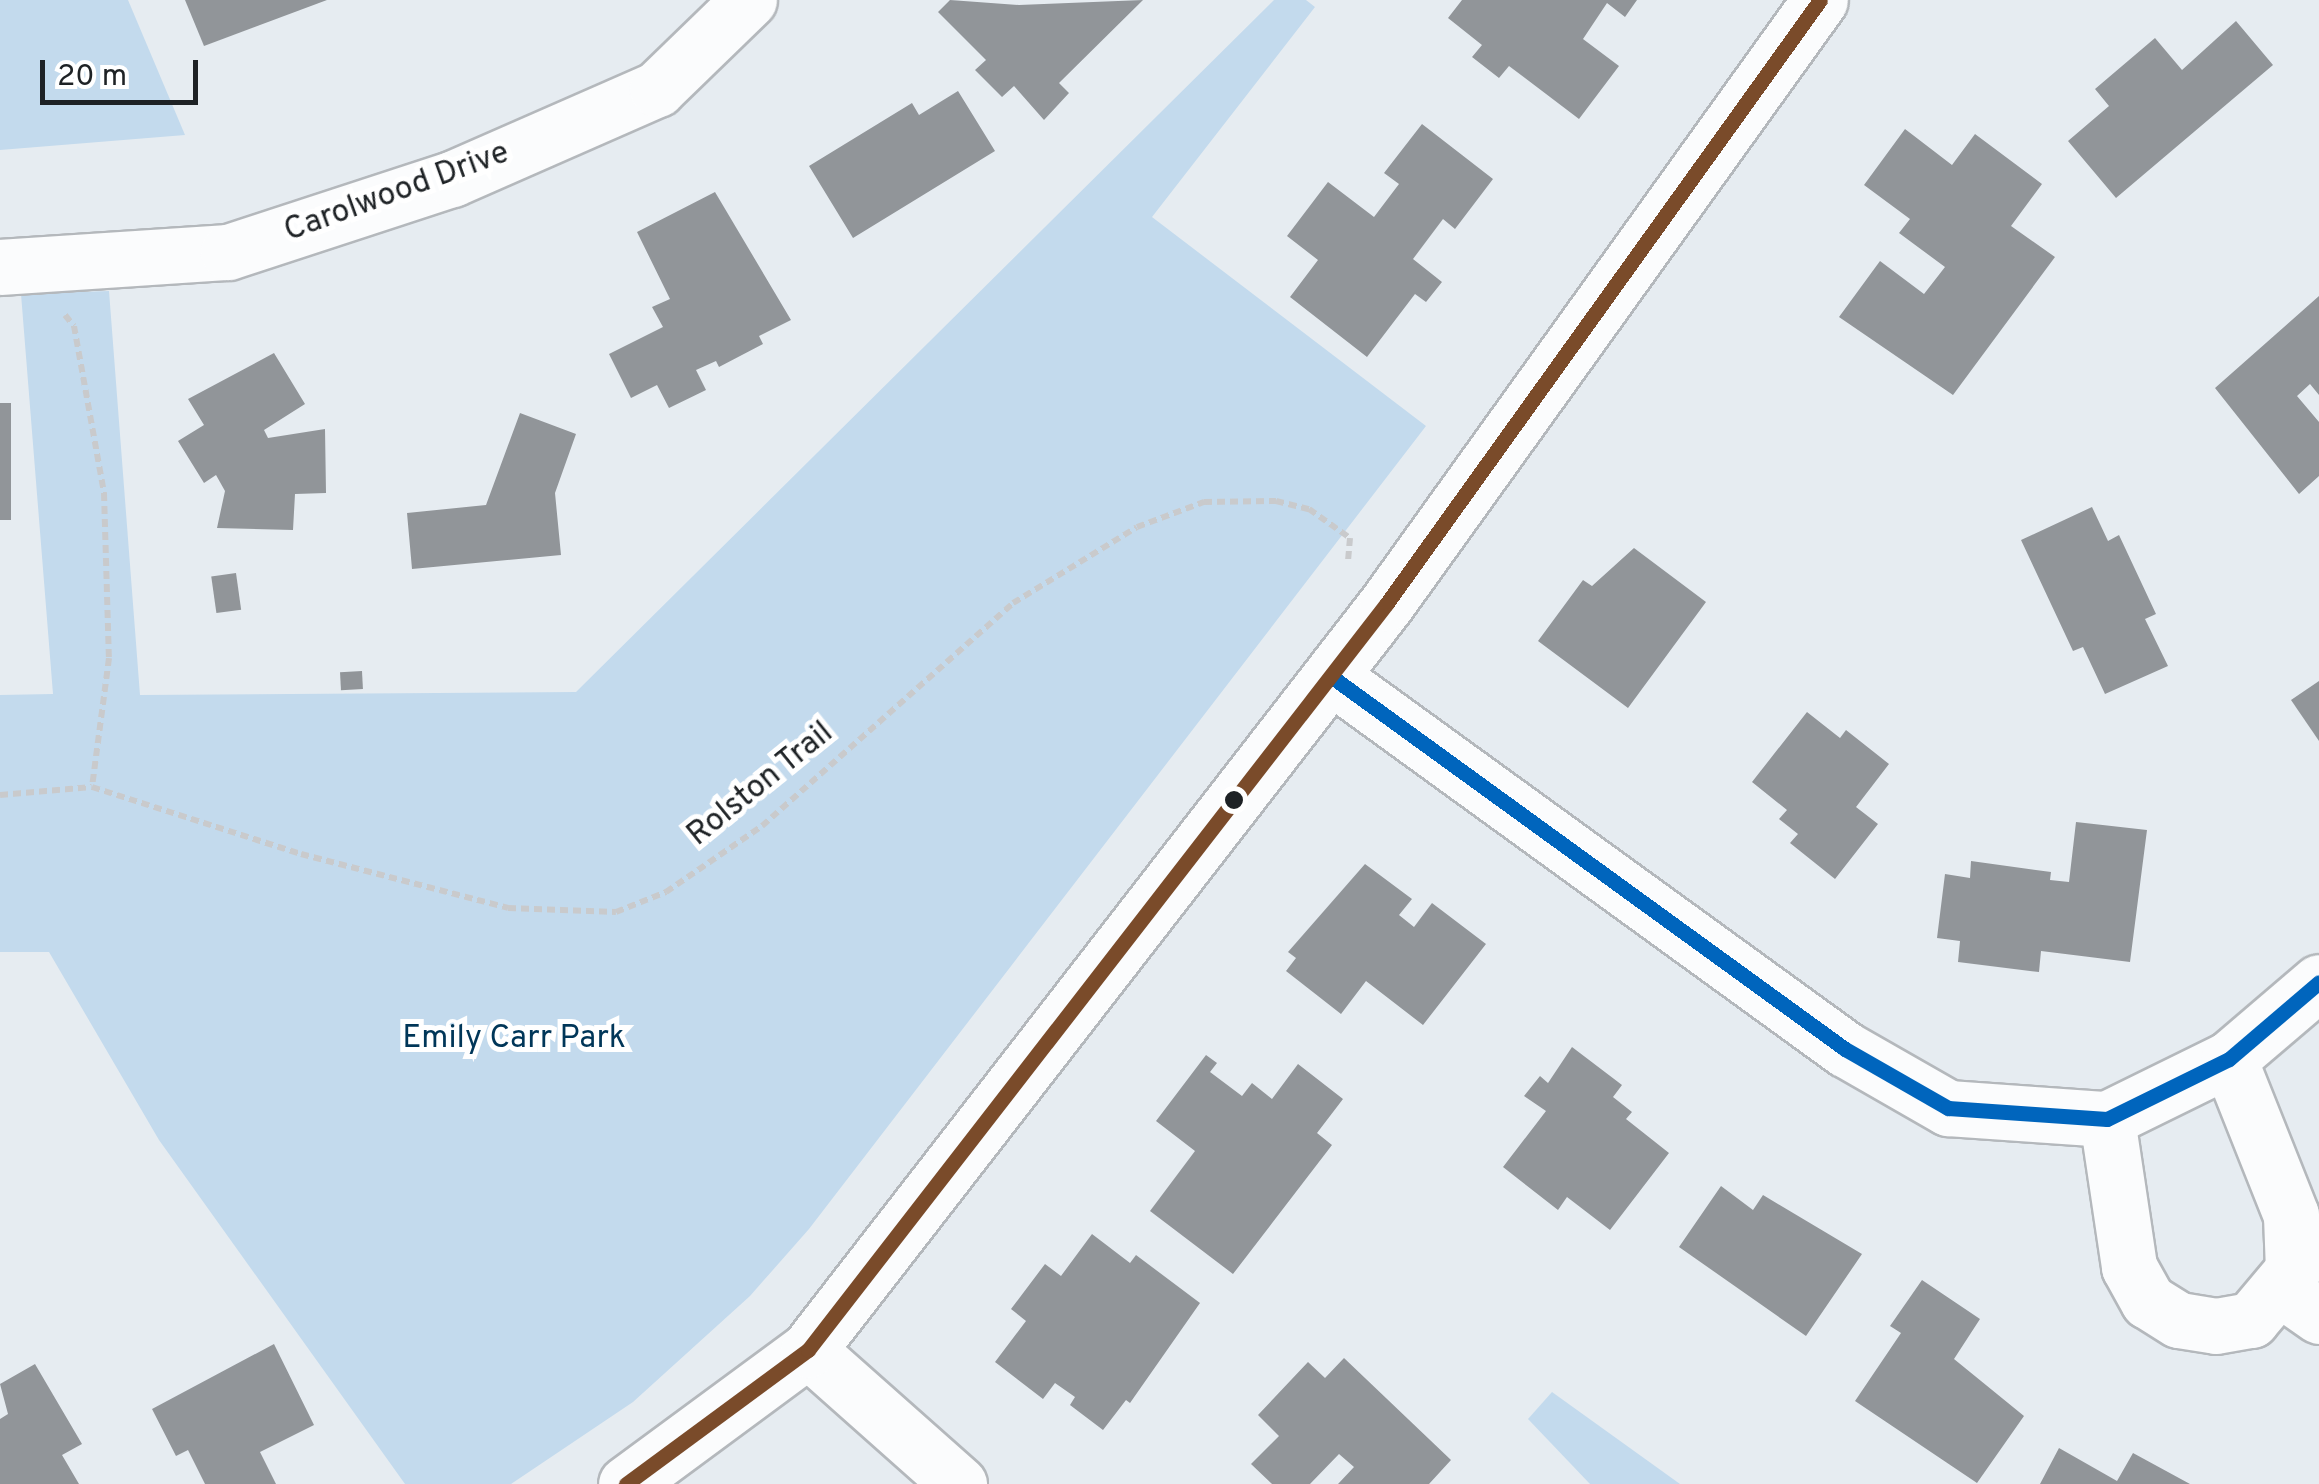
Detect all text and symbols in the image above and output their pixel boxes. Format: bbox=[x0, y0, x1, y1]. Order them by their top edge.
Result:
scale bar bbox=[45, 40, 202, 102]
text: 20 m bbox=[57, 59, 127, 96]
street label: Carolwood Drive bbox=[279, 135, 515, 251]
street label: Rolston Trail bbox=[680, 714, 842, 856]
unlabelled marker bbox=[1224, 790, 1244, 810]
park label: Emily Carr Park bbox=[402, 1020, 626, 1058]

